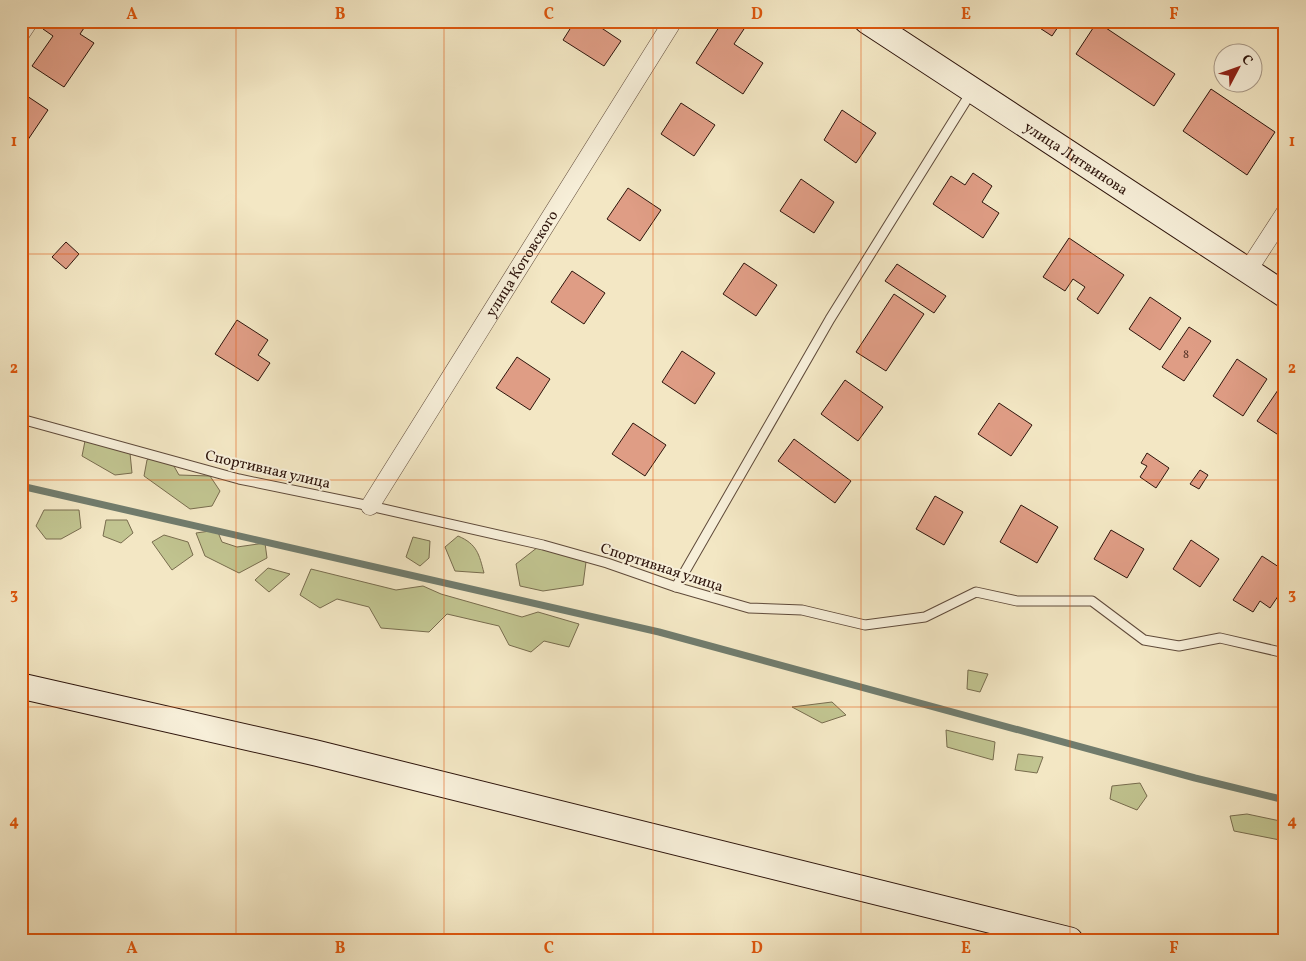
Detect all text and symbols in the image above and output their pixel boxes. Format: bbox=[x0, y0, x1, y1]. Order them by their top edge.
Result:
text: A bbox=[126, 4, 138, 26]
text: B bbox=[335, 4, 346, 26]
text: C bbox=[544, 4, 554, 26]
text: D bbox=[751, 4, 763, 26]
text: E bbox=[961, 4, 971, 26]
text: F bbox=[1169, 4, 1179, 26]
north arrow bbox=[1214, 42, 1264, 92]
text: С bbox=[1237, 51, 1257, 70]
street label: улица Литвинова bbox=[1019, 117, 1131, 201]
text: 1 bbox=[11, 131, 17, 153]
text: 1 bbox=[1289, 131, 1295, 153]
street label: улица Котовского bbox=[481, 207, 564, 322]
house number: 8 bbox=[1183, 347, 1189, 363]
text: 2 bbox=[10, 358, 18, 380]
text: 2 bbox=[1288, 358, 1296, 380]
street label: Спортивная улица bbox=[203, 446, 332, 495]
street label: Спортивная улица bbox=[597, 539, 726, 598]
text: 3 bbox=[10, 584, 18, 606]
text: 3 bbox=[1288, 584, 1296, 606]
text: 4 bbox=[9, 811, 19, 833]
text: 4 bbox=[1287, 811, 1297, 833]
text: A bbox=[126, 938, 138, 960]
text: B bbox=[335, 938, 346, 960]
text: C bbox=[544, 938, 554, 960]
text: D bbox=[751, 938, 763, 960]
text: E bbox=[961, 938, 971, 960]
text: F bbox=[1169, 938, 1179, 960]

